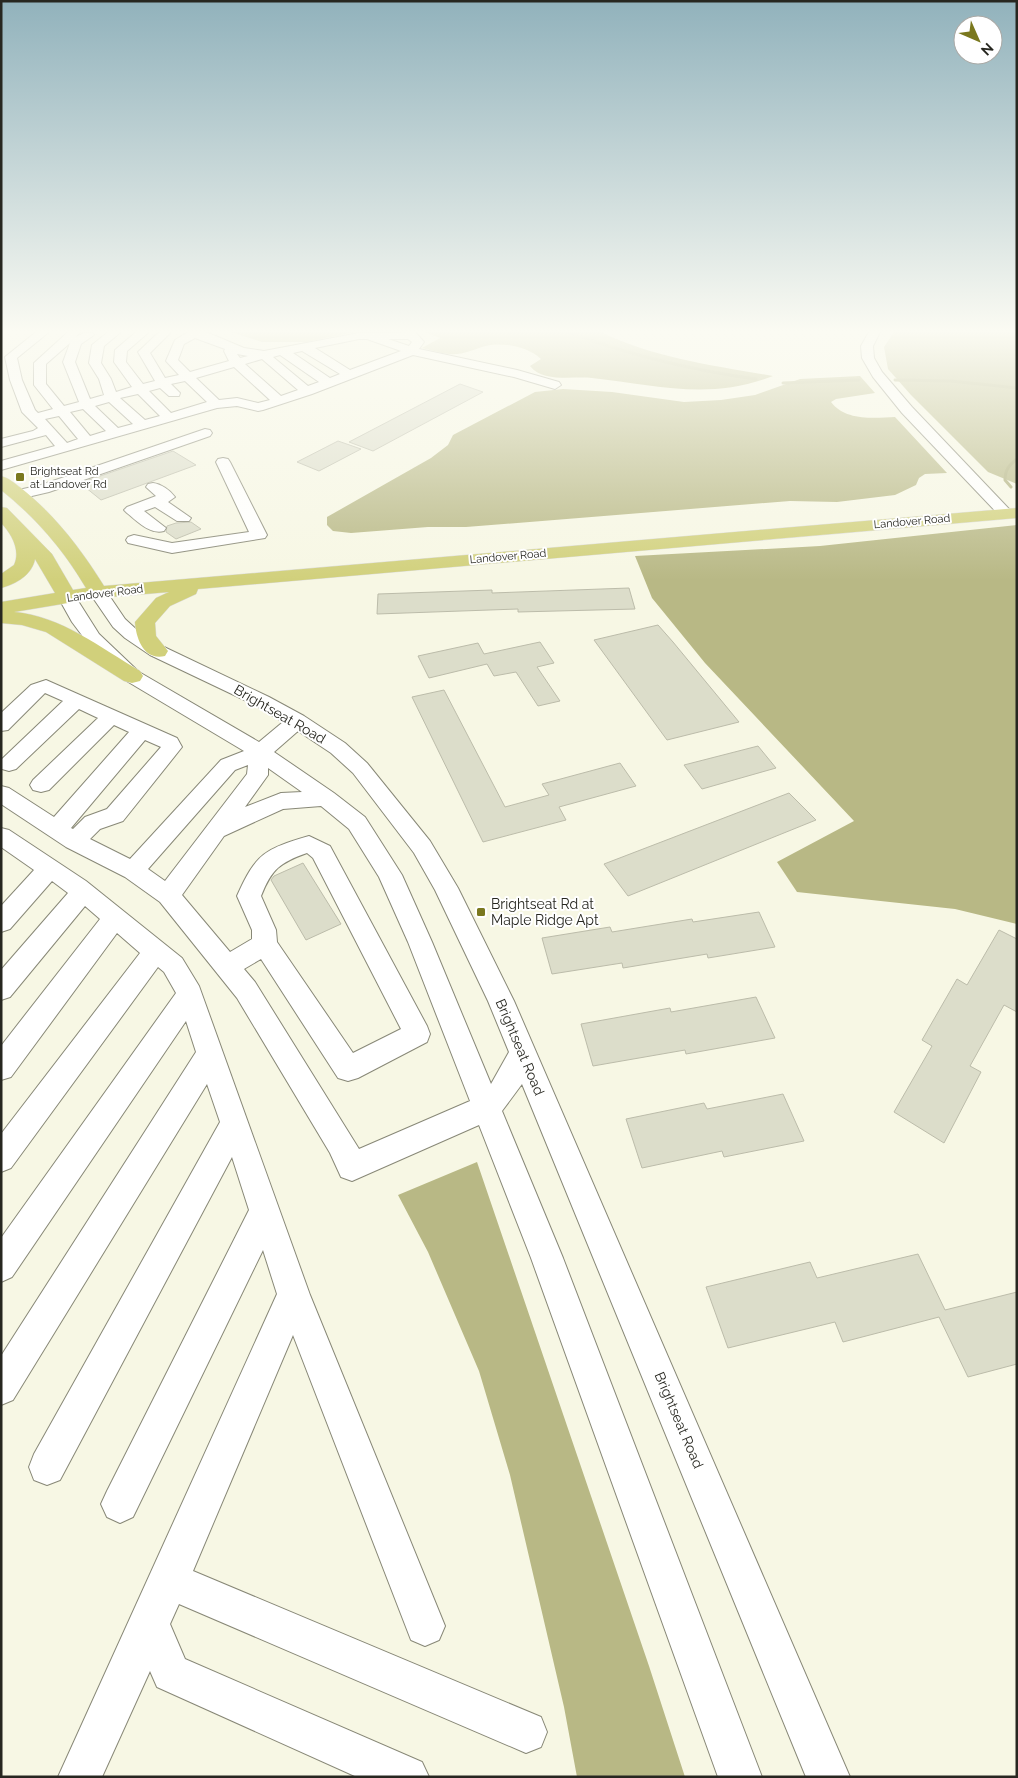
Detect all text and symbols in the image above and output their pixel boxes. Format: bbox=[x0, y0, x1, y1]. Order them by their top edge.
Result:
north arrow bbox=[953, 15, 1003, 65]
text: N bbox=[978, 40, 997, 59]
place label: Brightseat Rd at Landover Rd bbox=[30, 465, 107, 491]
marker: Brightseat Rd at Landover Rd bbox=[14, 471, 26, 483]
street label: Landover Road bbox=[873, 512, 951, 531]
street label: Landover Road bbox=[469, 547, 547, 566]
street label: Landover Road bbox=[66, 582, 144, 605]
street label: Brightseat Road bbox=[231, 681, 329, 747]
place label: Brightseat Rd at Maple Ridge Apt bbox=[491, 896, 599, 928]
marker: Brightseat Rd at Maple Ridge Apt bbox=[475, 906, 487, 918]
street label: Brightseat Road bbox=[492, 996, 548, 1098]
street label: Brightseat Road bbox=[651, 1369, 707, 1471]

